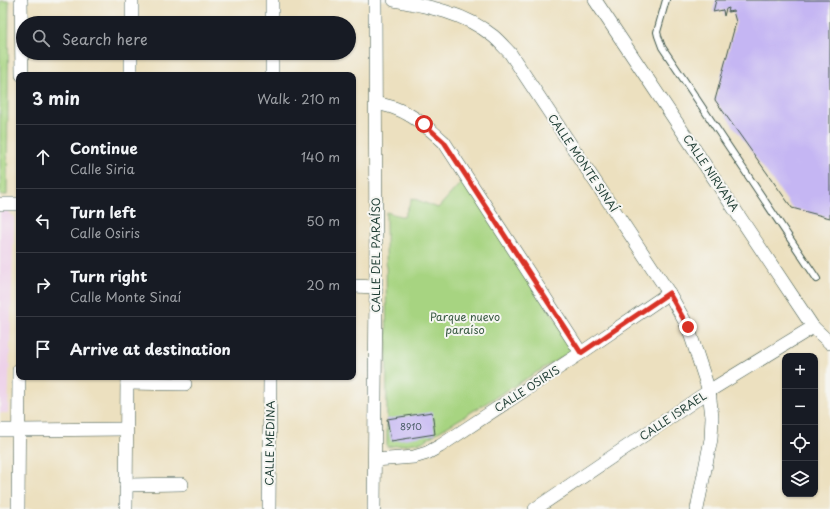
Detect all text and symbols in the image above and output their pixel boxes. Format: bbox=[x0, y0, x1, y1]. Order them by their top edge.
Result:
search box bbox=[16, 16, 356, 60]
icon: search bbox=[30, 27, 52, 49]
text: Search here bbox=[62, 27, 148, 50]
text: 3 min bbox=[32, 85, 80, 111]
text: Walk · 210 m bbox=[257, 89, 340, 108]
street label: CALLE MONTE SINAÍ bbox=[544, 110, 623, 215]
route start bbox=[415, 115, 433, 133]
street label: CALLE NIRVANA bbox=[679, 131, 744, 215]
text: Continue bbox=[70, 136, 138, 159]
icon: ahead bbox=[32, 146, 54, 168]
text: 140 m bbox=[301, 147, 340, 166]
text: Calle Siria bbox=[70, 159, 135, 178]
street label: CALLE DEL PARAÍSO bbox=[367, 198, 384, 312]
text: Turn left bbox=[70, 200, 136, 223]
icon: left bbox=[32, 210, 54, 232]
text: 50 m bbox=[306, 211, 340, 230]
text: Calle Osiris bbox=[70, 223, 140, 242]
text: Turn right bbox=[70, 264, 147, 287]
icon: right bbox=[32, 274, 54, 296]
text: 20 m bbox=[306, 275, 340, 294]
text: Calle Monte Sinaí bbox=[70, 287, 181, 306]
park label: Parque nuevo paraíso bbox=[430, 308, 500, 338]
route end bbox=[679, 318, 697, 336]
text: Arrive at destination bbox=[70, 337, 231, 360]
icon: arrive bbox=[32, 338, 54, 360]
map controls bbox=[782, 353, 818, 497]
button: + bbox=[782, 353, 818, 389]
street label: CALLE OSIRIS bbox=[491, 361, 563, 416]
street label: CALLE ISRAEL bbox=[636, 386, 710, 444]
button: − bbox=[782, 389, 818, 425]
street label: CALLE MEDINA bbox=[260, 400, 279, 486]
house number: 8910 bbox=[400, 419, 422, 433]
button: locate bbox=[782, 425, 818, 461]
button: layers bbox=[782, 461, 818, 497]

